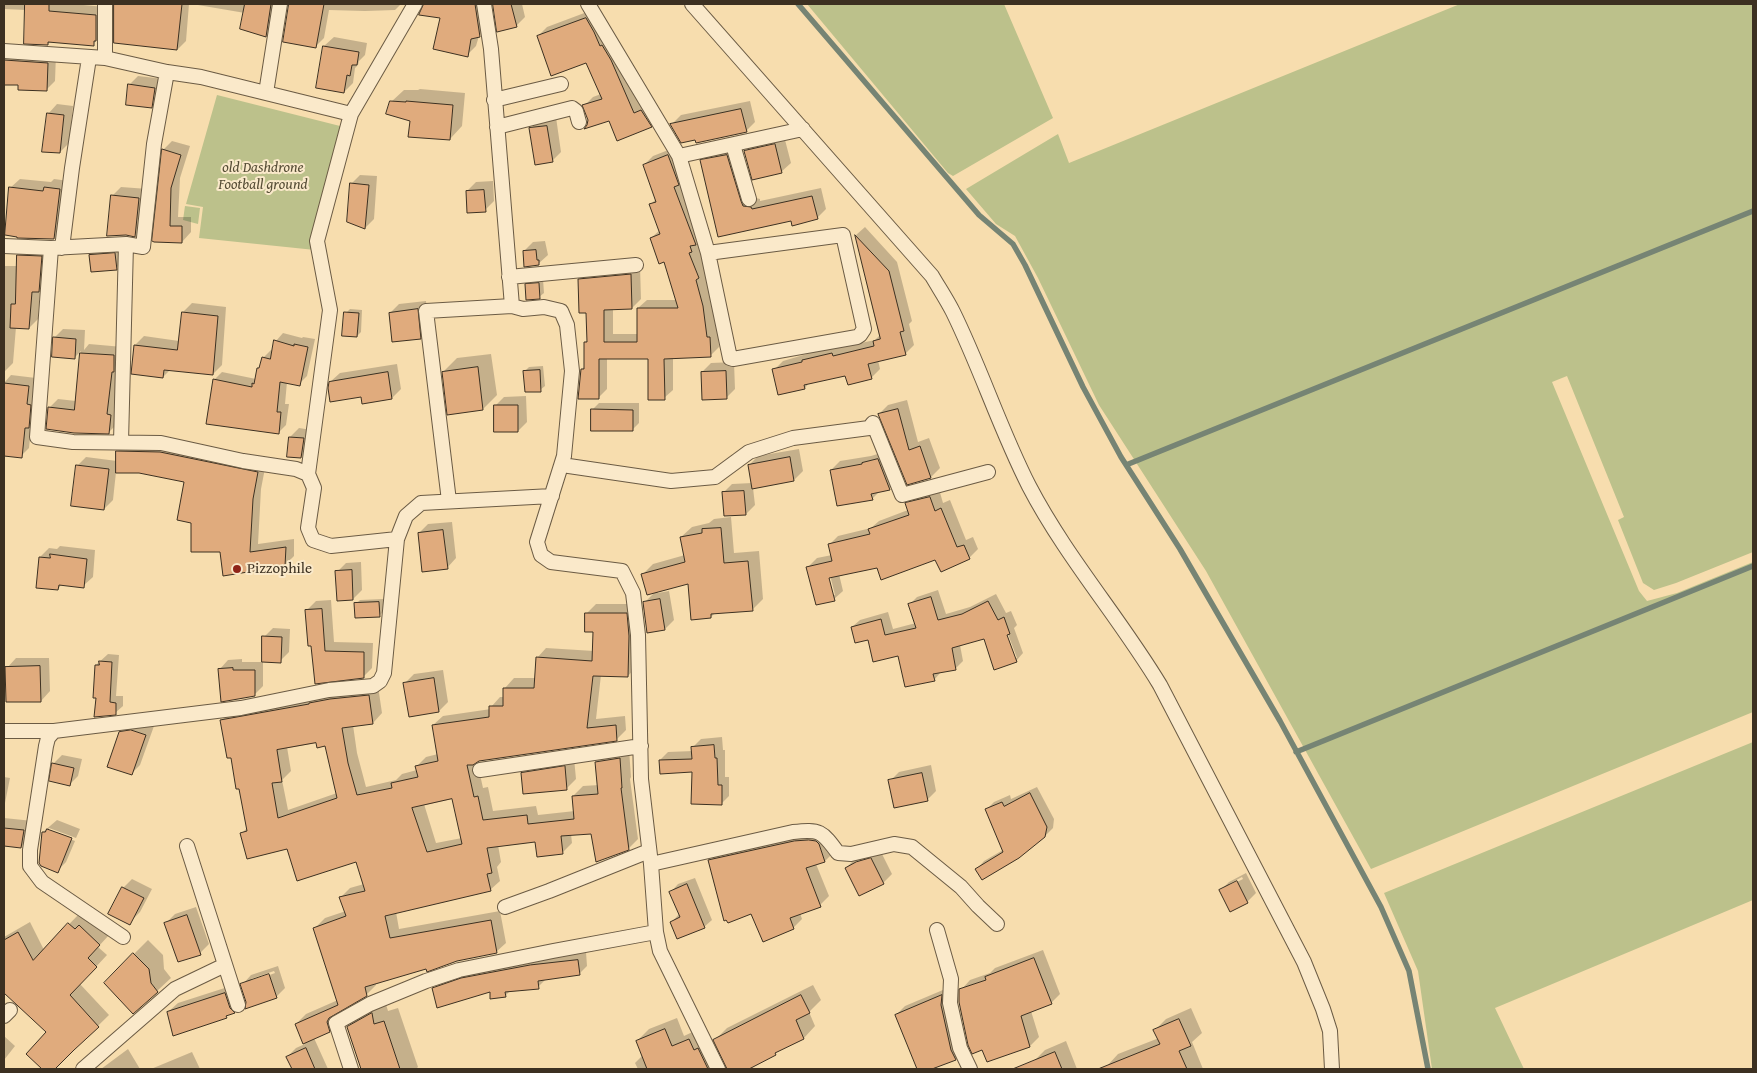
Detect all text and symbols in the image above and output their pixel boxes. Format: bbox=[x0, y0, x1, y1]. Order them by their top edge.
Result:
park label: old Dashdrone Football ground bbox=[218, 159, 308, 194]
place label: Pizzophile bbox=[247, 560, 312, 578]
marker: Pizzophile bbox=[231, 563, 243, 575]

